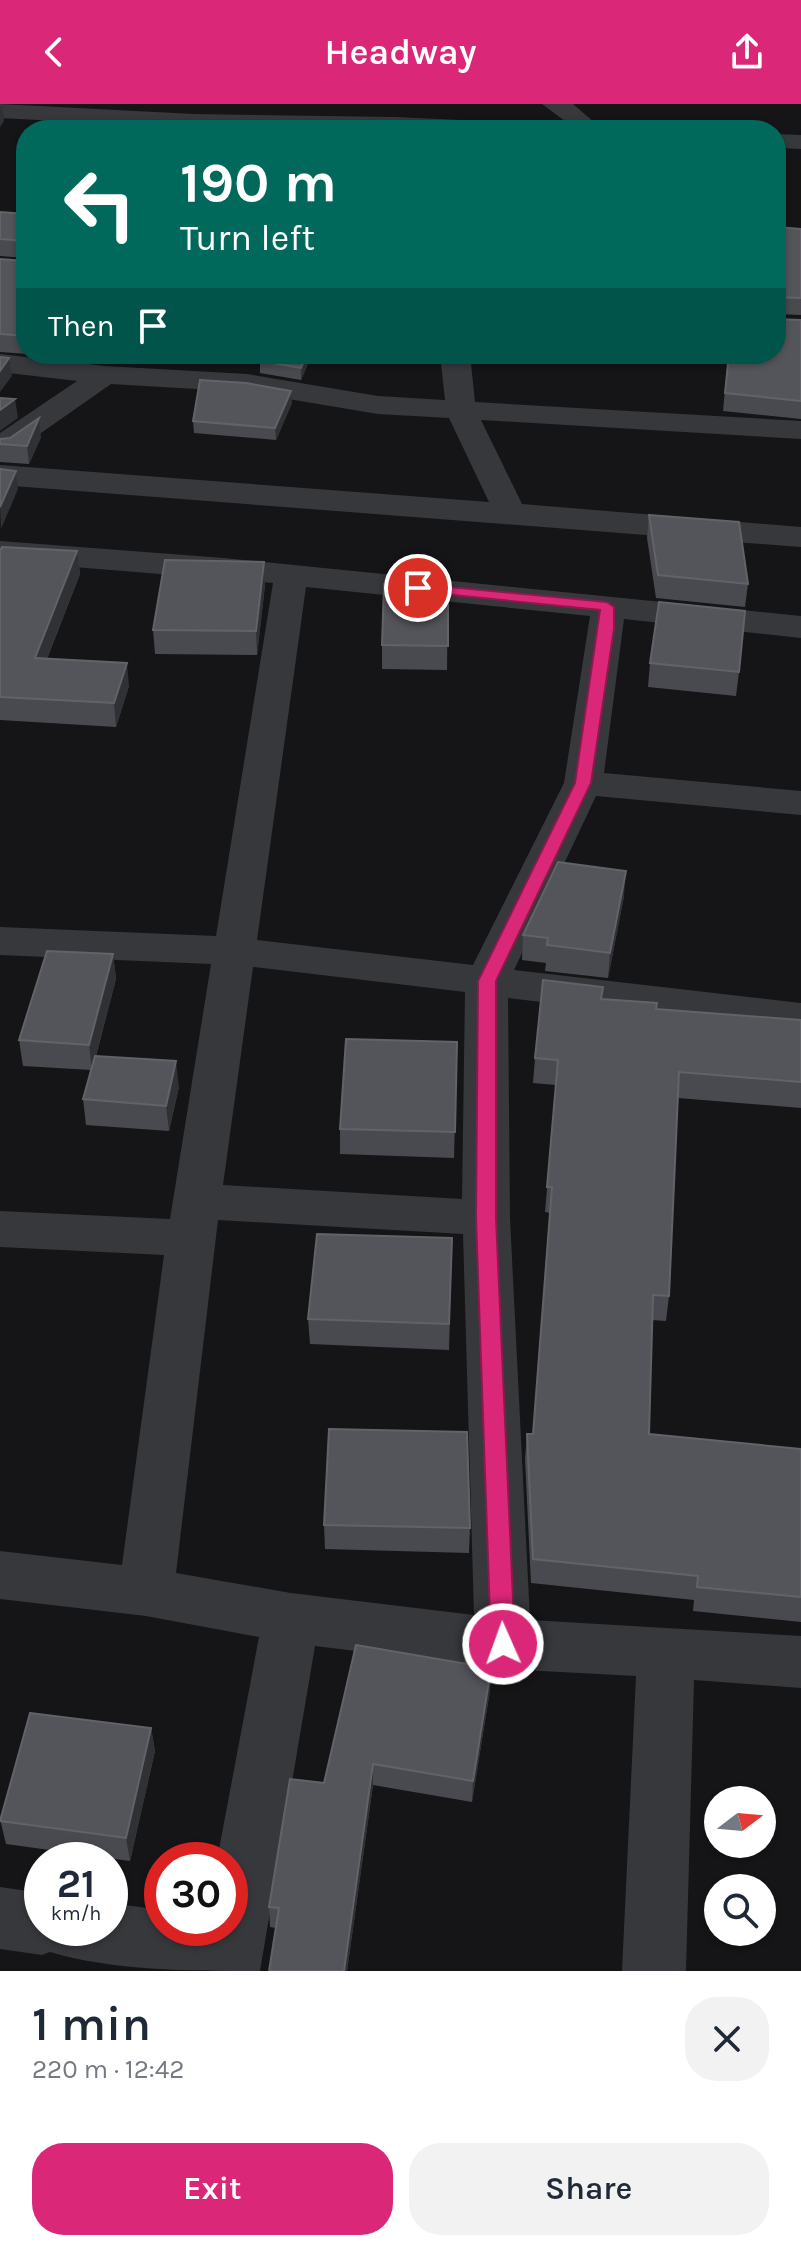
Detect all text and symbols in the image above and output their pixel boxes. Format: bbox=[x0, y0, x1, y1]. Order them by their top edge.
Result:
icon: back bbox=[32, 30, 76, 74]
icon: share bbox=[725, 30, 769, 74]
text: Headway bbox=[325, 31, 476, 73]
text: 190 m bbox=[180, 150, 337, 215]
icon: left bbox=[48, 152, 152, 256]
text: Turn left bbox=[180, 217, 315, 259]
icon: arrive bbox=[131, 304, 175, 348]
text: Then bbox=[48, 308, 115, 344]
pin bbox=[384, 554, 452, 622]
icon: arrive bbox=[396, 566, 440, 610]
position arrow bbox=[461, 1602, 545, 1686]
north arrow bbox=[704, 1786, 776, 1858]
map controls bbox=[704, 1786, 776, 1946]
speed limit sign: 30 bbox=[144, 1842, 248, 1946]
text: 21 bbox=[57, 1860, 95, 1907]
button: search bbox=[704, 1874, 776, 1946]
text: km/h bbox=[51, 1902, 101, 1925]
text: 1 min bbox=[32, 1996, 151, 2052]
button: close bbox=[685, 1997, 769, 2081]
text: 220 m · 12:42 bbox=[32, 2054, 184, 2085]
button: Exit bbox=[32, 2143, 393, 2235]
button: Share bbox=[409, 2143, 769, 2235]

